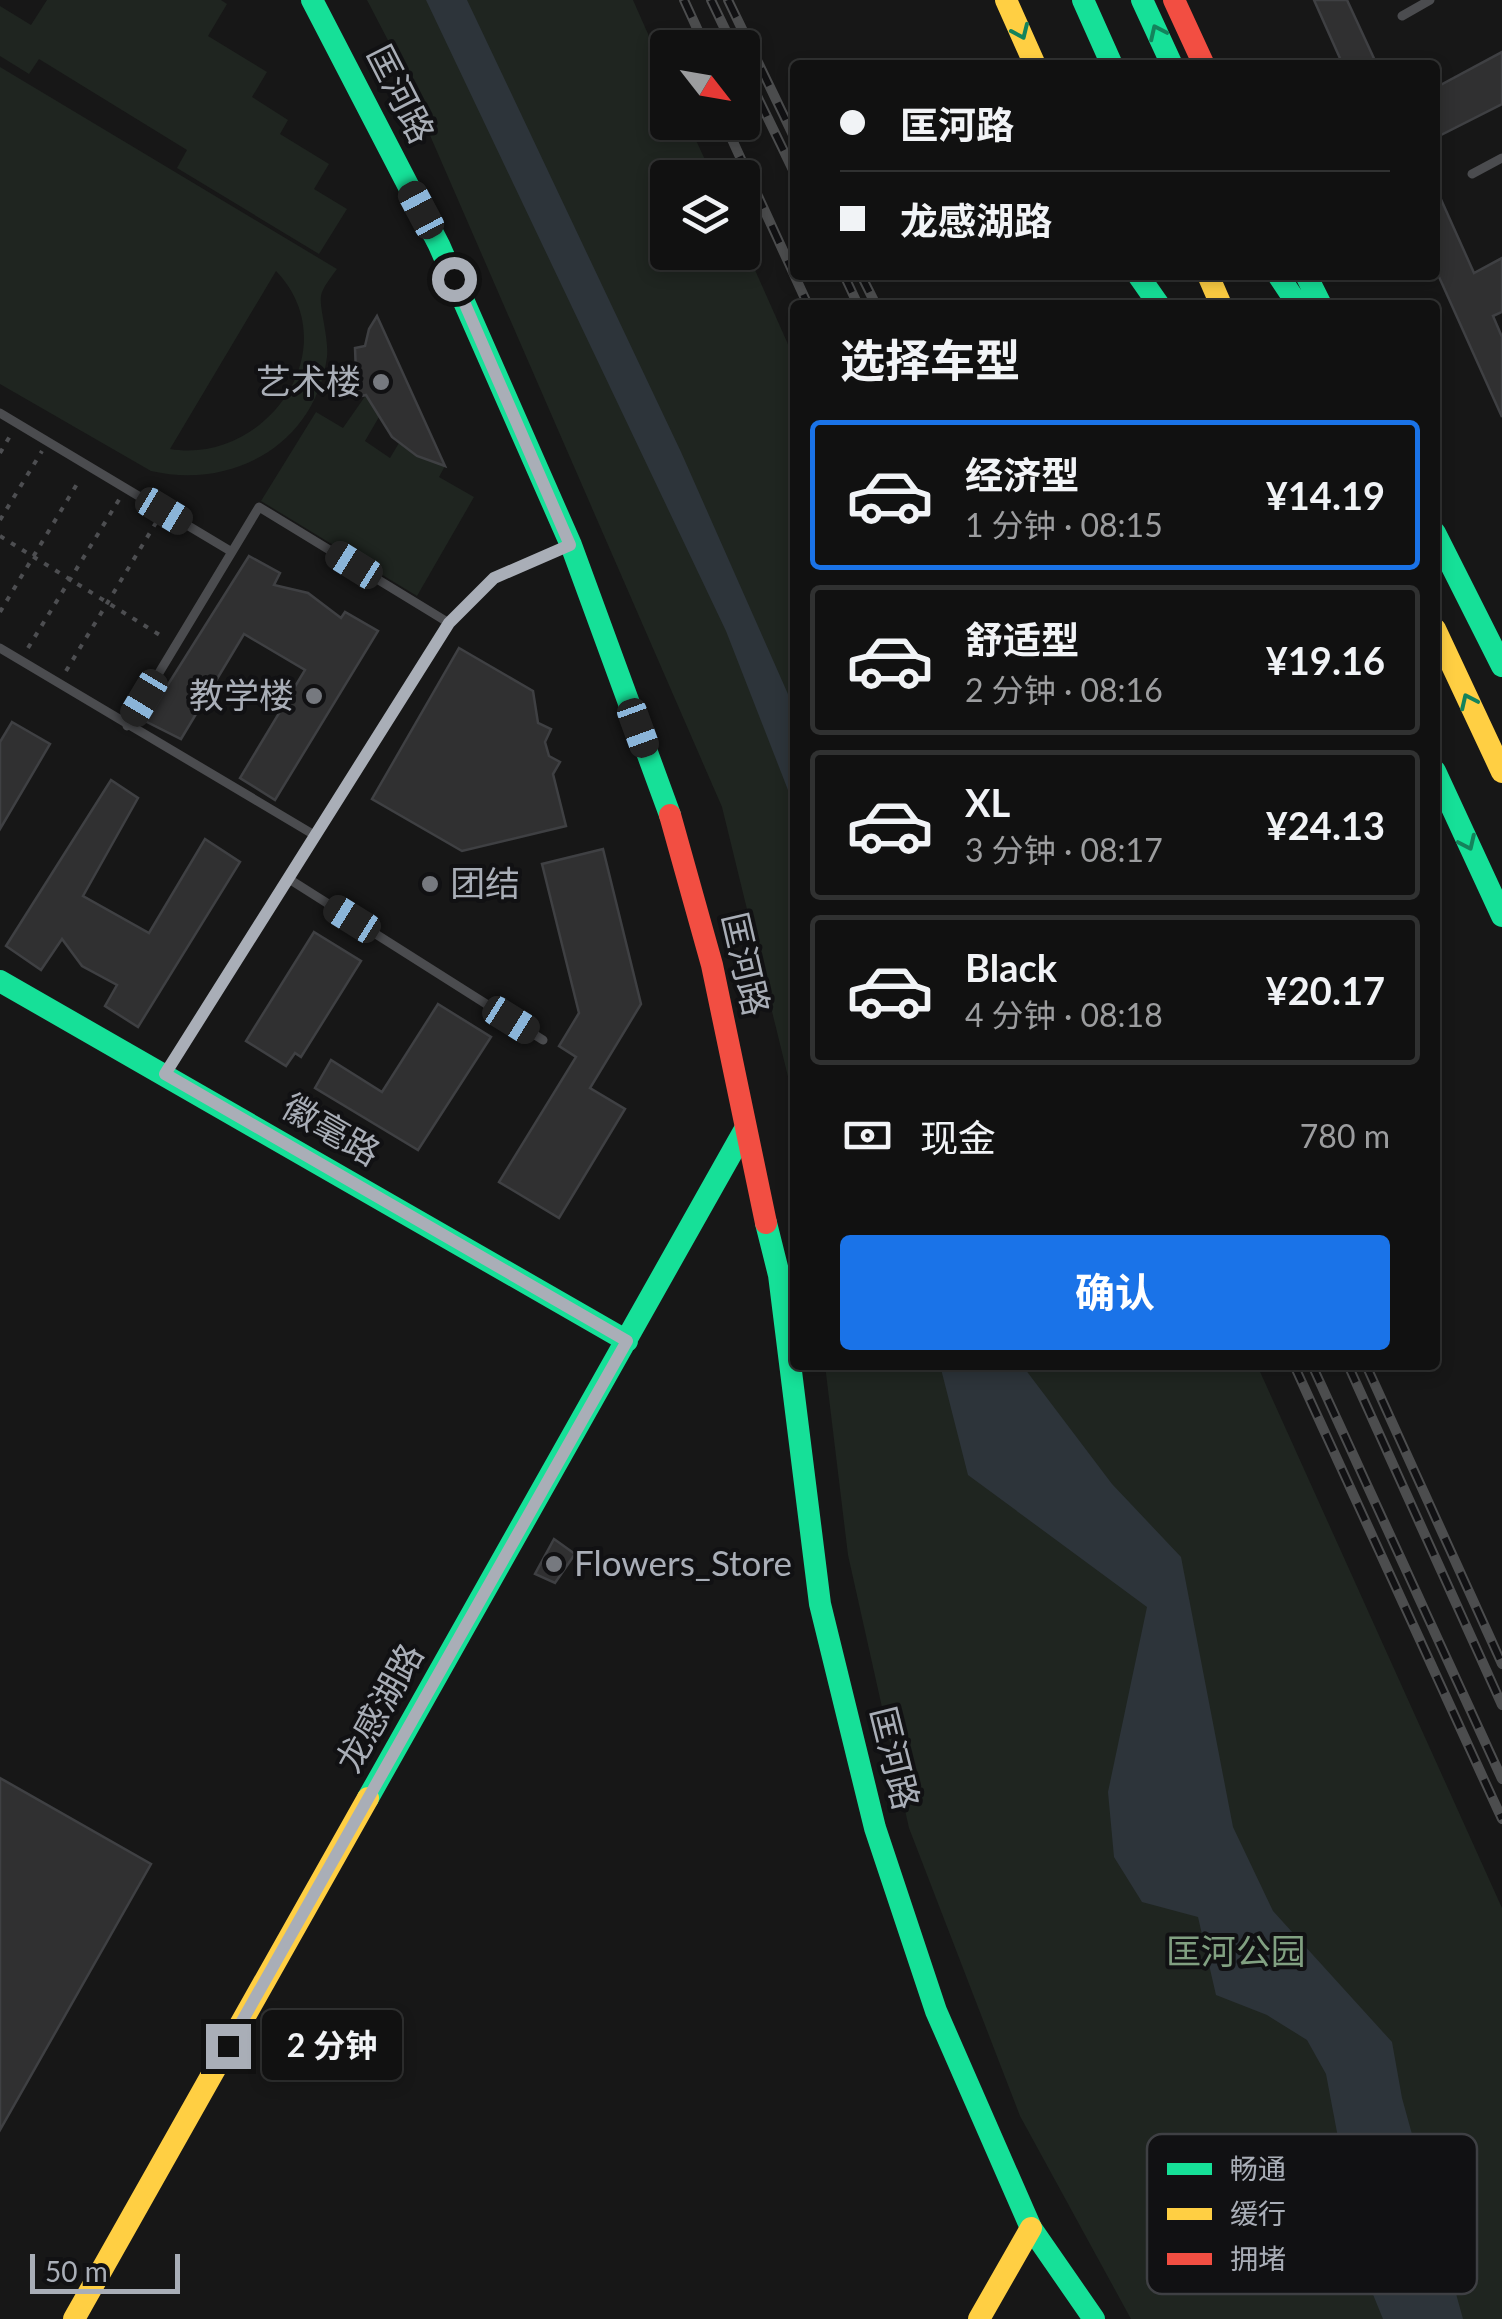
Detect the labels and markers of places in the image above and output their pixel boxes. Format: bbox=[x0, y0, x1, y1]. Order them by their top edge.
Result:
place label: 艺术楼 bbox=[256, 359, 361, 401]
marker: 艺术楼 bbox=[370, 371, 392, 393]
place label: 教学楼 bbox=[189, 673, 294, 715]
marker: 教学楼 bbox=[303, 685, 325, 707]
place label: 团结 bbox=[450, 861, 520, 903]
marker: 团结 bbox=[419, 873, 441, 895]
place label: Flowers_Store bbox=[574, 1541, 792, 1583]
marker: Flowers_Store bbox=[543, 1553, 565, 1575]

